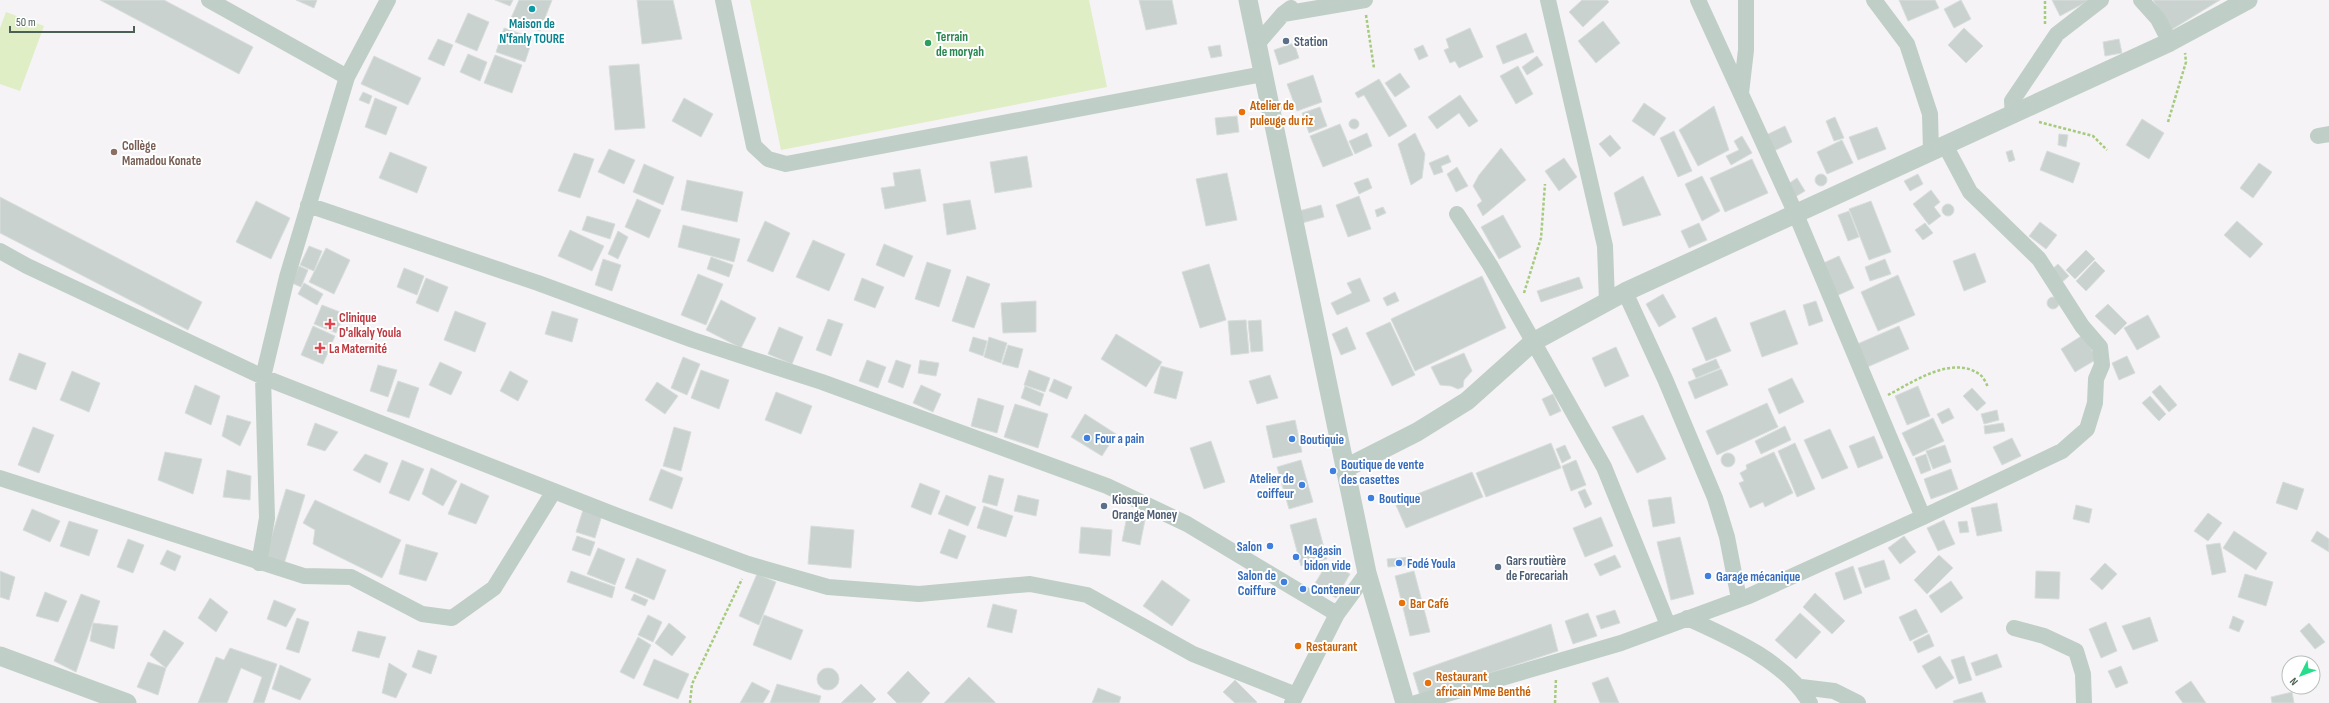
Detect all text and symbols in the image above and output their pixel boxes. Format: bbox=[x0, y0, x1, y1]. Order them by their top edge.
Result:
marker: Maison de N'fanly TOURE bbox=[527, 4, 537, 14]
scale bar bbox=[10, 8, 134, 34]
text: 50 m bbox=[16, 15, 36, 30]
place label: Maison de N'fanly TOURE bbox=[499, 16, 565, 47]
place label: Terrain de moryah bbox=[936, 29, 984, 60]
place label: Station bbox=[1294, 34, 1328, 50]
marker: Station bbox=[1281, 36, 1291, 46]
marker: Terrain de moryah bbox=[923, 38, 933, 48]
place label: Atelier de puleuge du riz bbox=[1249, 98, 1313, 129]
marker: Atelier de puleuge du riz bbox=[1237, 107, 1247, 117]
place label: Collège Mamadou Konate bbox=[122, 138, 202, 169]
marker: Collège Mamadou Konate bbox=[109, 147, 119, 157]
place label: Clinique D'alkaly Youla bbox=[339, 310, 401, 341]
marker: Clinique D'alkaly Youla bbox=[324, 318, 336, 330]
place label: La Maternité bbox=[329, 341, 388, 357]
marker: La Maternité bbox=[314, 342, 326, 354]
place label: Four a pain bbox=[1095, 431, 1144, 447]
place label: Boutiquie bbox=[1300, 432, 1344, 448]
marker: Four a pain bbox=[1082, 433, 1092, 443]
marker: Boutiquie bbox=[1287, 434, 1297, 444]
place label: Boutique de vente des casettes bbox=[1341, 457, 1425, 488]
marker: Boutique de vente des casettes bbox=[1328, 466, 1338, 476]
place label: Atelier de coiffeur bbox=[1249, 471, 1294, 502]
marker: Atelier de coiffeur bbox=[1297, 480, 1307, 490]
place label: Boutique bbox=[1379, 491, 1421, 507]
place label: Kiosque Orange Money bbox=[1112, 492, 1178, 523]
marker: Boutique bbox=[1366, 493, 1376, 503]
marker: Kiosque Orange Money bbox=[1099, 501, 1109, 511]
place label: Salon bbox=[1237, 539, 1262, 555]
marker: Salon bbox=[1265, 541, 1275, 551]
place label: Magasin bidon vide bbox=[1304, 543, 1351, 574]
marker: Magasin bidon vide bbox=[1291, 552, 1301, 562]
place label: Gars routière de Forecariah bbox=[1506, 553, 1568, 584]
place label: Fodé Youla bbox=[1407, 556, 1456, 572]
marker: Fodé Youla bbox=[1394, 558, 1404, 568]
marker: Gars routière de Forecariah bbox=[1493, 562, 1503, 572]
place label: Salon de Coiffure bbox=[1237, 568, 1276, 599]
place label: Garage mécanique bbox=[1716, 569, 1801, 585]
marker: Garage mécanique bbox=[1703, 571, 1713, 581]
marker: Salon de Coiffure bbox=[1279, 577, 1289, 587]
place label: Conteneur bbox=[1311, 582, 1360, 598]
marker: Conteneur bbox=[1298, 584, 1308, 594]
place label: Bar Café bbox=[1410, 596, 1449, 612]
marker: Bar Café bbox=[1397, 598, 1407, 608]
place label: Restaurant bbox=[1306, 639, 1358, 655]
marker: Restaurant bbox=[1293, 641, 1303, 651]
north arrow bbox=[2281, 655, 2321, 695]
place label: Restaurant africain Mme Benthé bbox=[1436, 669, 1531, 700]
text: N bbox=[2287, 675, 2301, 688]
marker: Restaurant africain Mme Benthé bbox=[1423, 678, 1433, 688]

